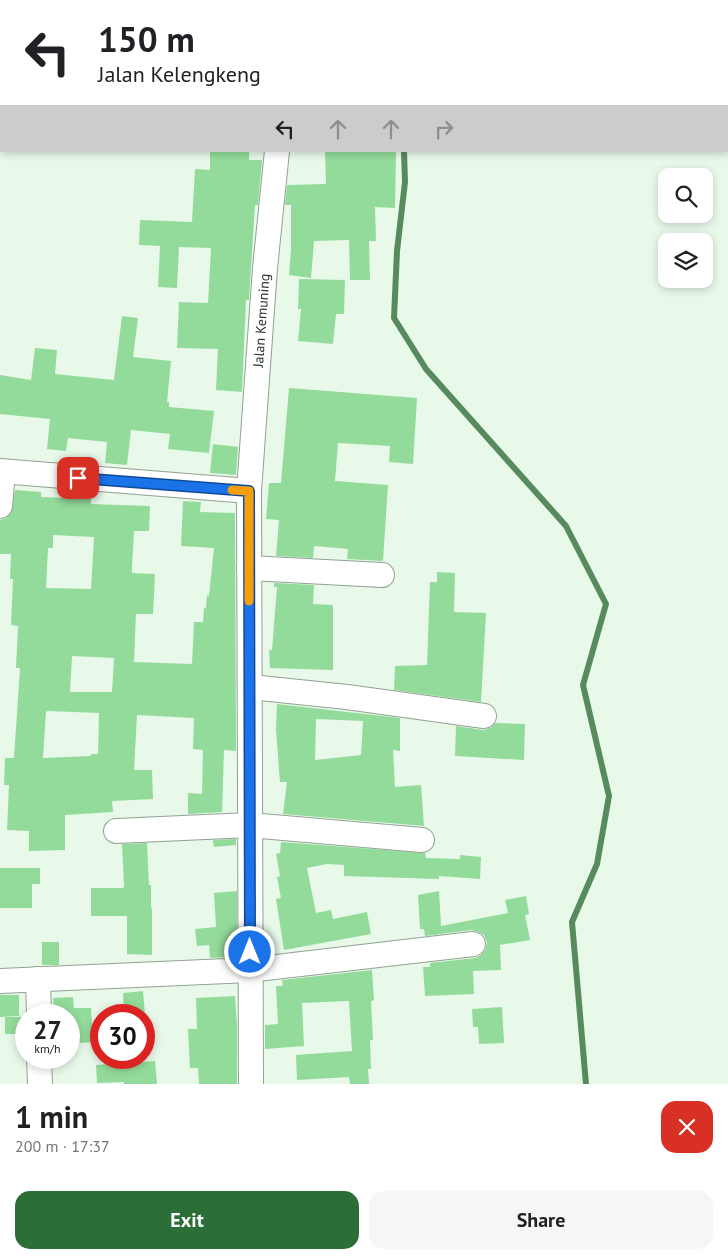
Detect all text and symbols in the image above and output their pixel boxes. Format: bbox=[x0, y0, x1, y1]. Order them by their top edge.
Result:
text: 150 m bbox=[98, 16, 195, 62]
icon: left bbox=[15, 20, 80, 85]
text: Jalan Kelengkeng bbox=[98, 60, 261, 88]
icon: left bbox=[271, 115, 299, 143]
icon: ahead bbox=[324, 115, 352, 143]
icon: ahead bbox=[377, 115, 405, 143]
icon: right bbox=[430, 115, 458, 143]
map controls bbox=[658, 168, 713, 288]
button: search bbox=[658, 168, 713, 223]
button: layers bbox=[658, 233, 713, 288]
street label: Jalan Kemuning bbox=[249, 273, 274, 369]
pin bbox=[57, 457, 99, 499]
icon: arrive bbox=[64, 464, 92, 492]
position arrow bbox=[223, 925, 275, 977]
speed limit sign: 30 bbox=[90, 1004, 155, 1069]
text: 27 bbox=[33, 1014, 62, 1046]
text: km/h bbox=[34, 1041, 61, 1056]
text: 1 min bbox=[15, 1097, 88, 1136]
button: close bbox=[661, 1101, 713, 1153]
text: 200 m · 17:37 bbox=[15, 1136, 110, 1156]
button: Exit bbox=[15, 1191, 359, 1249]
button: Share bbox=[369, 1191, 713, 1249]

